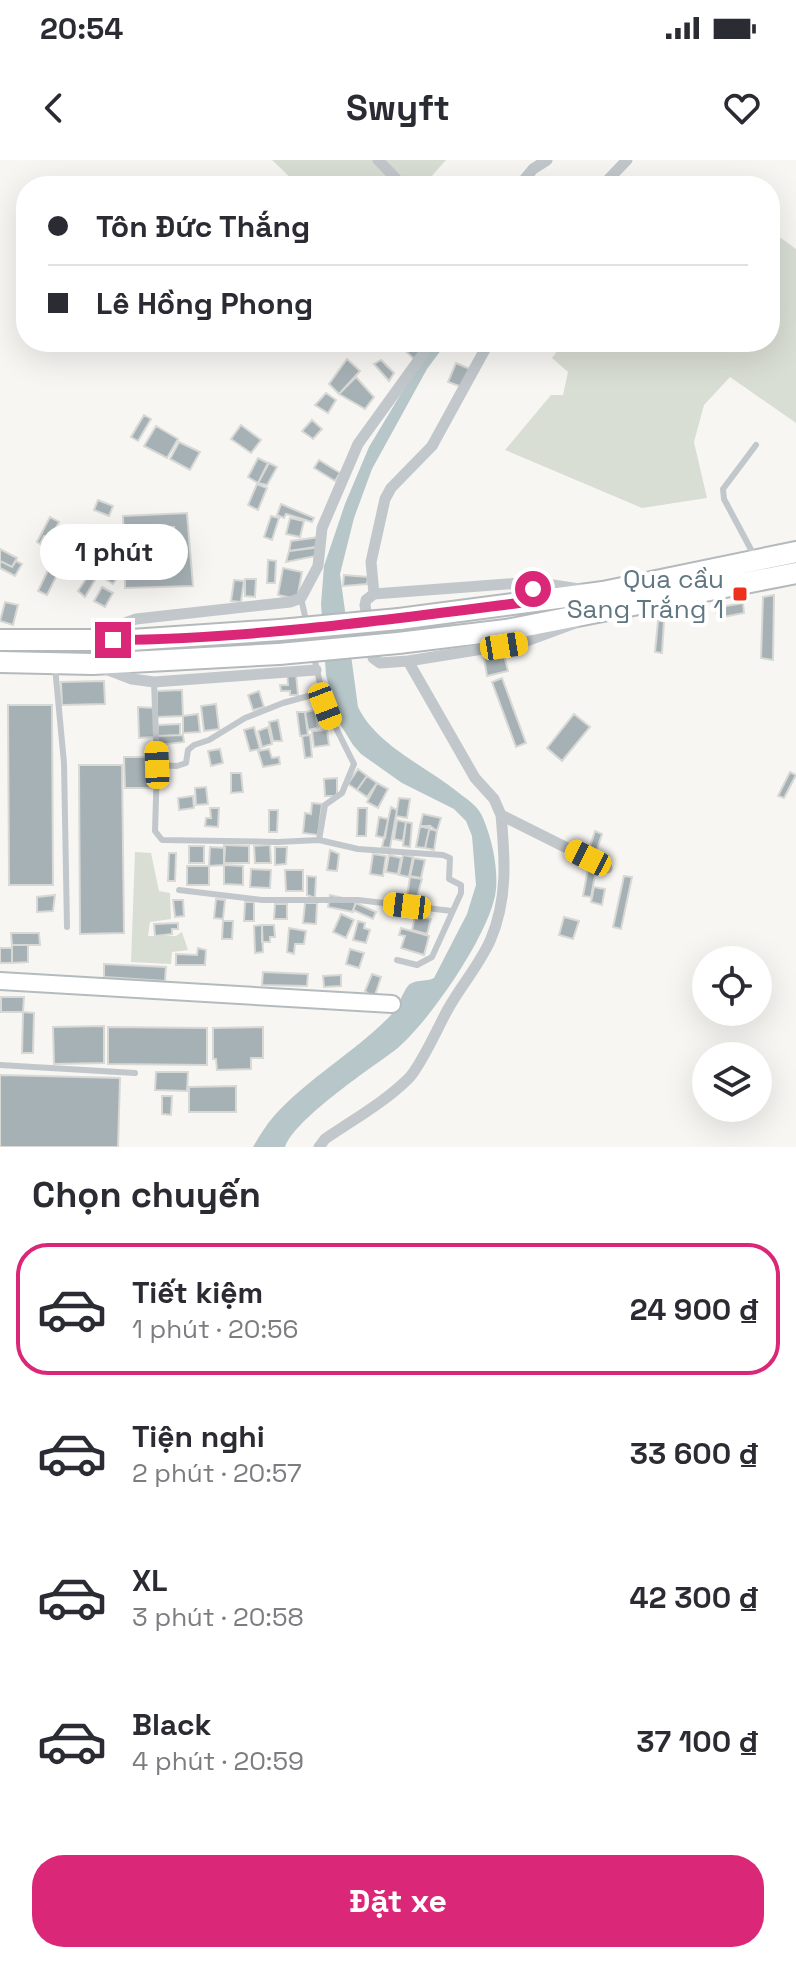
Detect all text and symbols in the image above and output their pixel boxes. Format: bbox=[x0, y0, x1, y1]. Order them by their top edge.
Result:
text: 20:54 bbox=[40, 9, 123, 48]
text: Swyft bbox=[346, 85, 450, 131]
icon: back bbox=[32, 86, 76, 130]
icon: heart bbox=[720, 86, 764, 130]
text: Tôn Đức Thắng bbox=[96, 207, 310, 246]
text: Lê Hồng Phong bbox=[96, 284, 313, 323]
callout: 1 phút bbox=[39, 524, 187, 580]
text: 1 phút bbox=[75, 535, 153, 569]
place label: Qua cầu Sang Trắng 1 bbox=[567, 562, 724, 626]
route start bbox=[515, 571, 551, 607]
marker: Qua cầu Sang Trắng 1 bbox=[731, 585, 749, 603]
route end bbox=[95, 622, 131, 658]
car bbox=[478, 630, 530, 662]
car bbox=[305, 679, 345, 733]
car bbox=[144, 741, 170, 789]
car bbox=[561, 836, 615, 880]
car bbox=[382, 891, 432, 921]
map controls bbox=[692, 946, 772, 1122]
button: locate bbox=[692, 946, 772, 1026]
button: layers bbox=[692, 1042, 772, 1122]
text: Chọn chuyến bbox=[32, 1172, 261, 1218]
icon: car bbox=[36, 1273, 108, 1345]
text: Tiết kiệm bbox=[132, 1273, 263, 1312]
text: 24 900 ₫ bbox=[630, 1290, 760, 1329]
text: 1 phút · 20:56 bbox=[132, 1312, 299, 1346]
icon: car bbox=[36, 1417, 108, 1489]
text: Tiện nghi bbox=[132, 1417, 265, 1456]
text: 33 600 ₫ bbox=[630, 1434, 760, 1473]
text: 2 phút · 20:57 bbox=[132, 1456, 302, 1490]
icon: car bbox=[36, 1561, 108, 1633]
text: XL bbox=[132, 1561, 168, 1600]
text: 42 300 ₫ bbox=[630, 1578, 760, 1617]
text: 3 phút · 20:58 bbox=[132, 1600, 304, 1634]
icon: car bbox=[36, 1705, 108, 1777]
text: Black bbox=[132, 1705, 211, 1744]
text: 37 100 ₫ bbox=[636, 1722, 760, 1761]
text: 4 phút · 20:59 bbox=[132, 1744, 304, 1778]
button: Đặt xe bbox=[32, 1855, 764, 1947]

